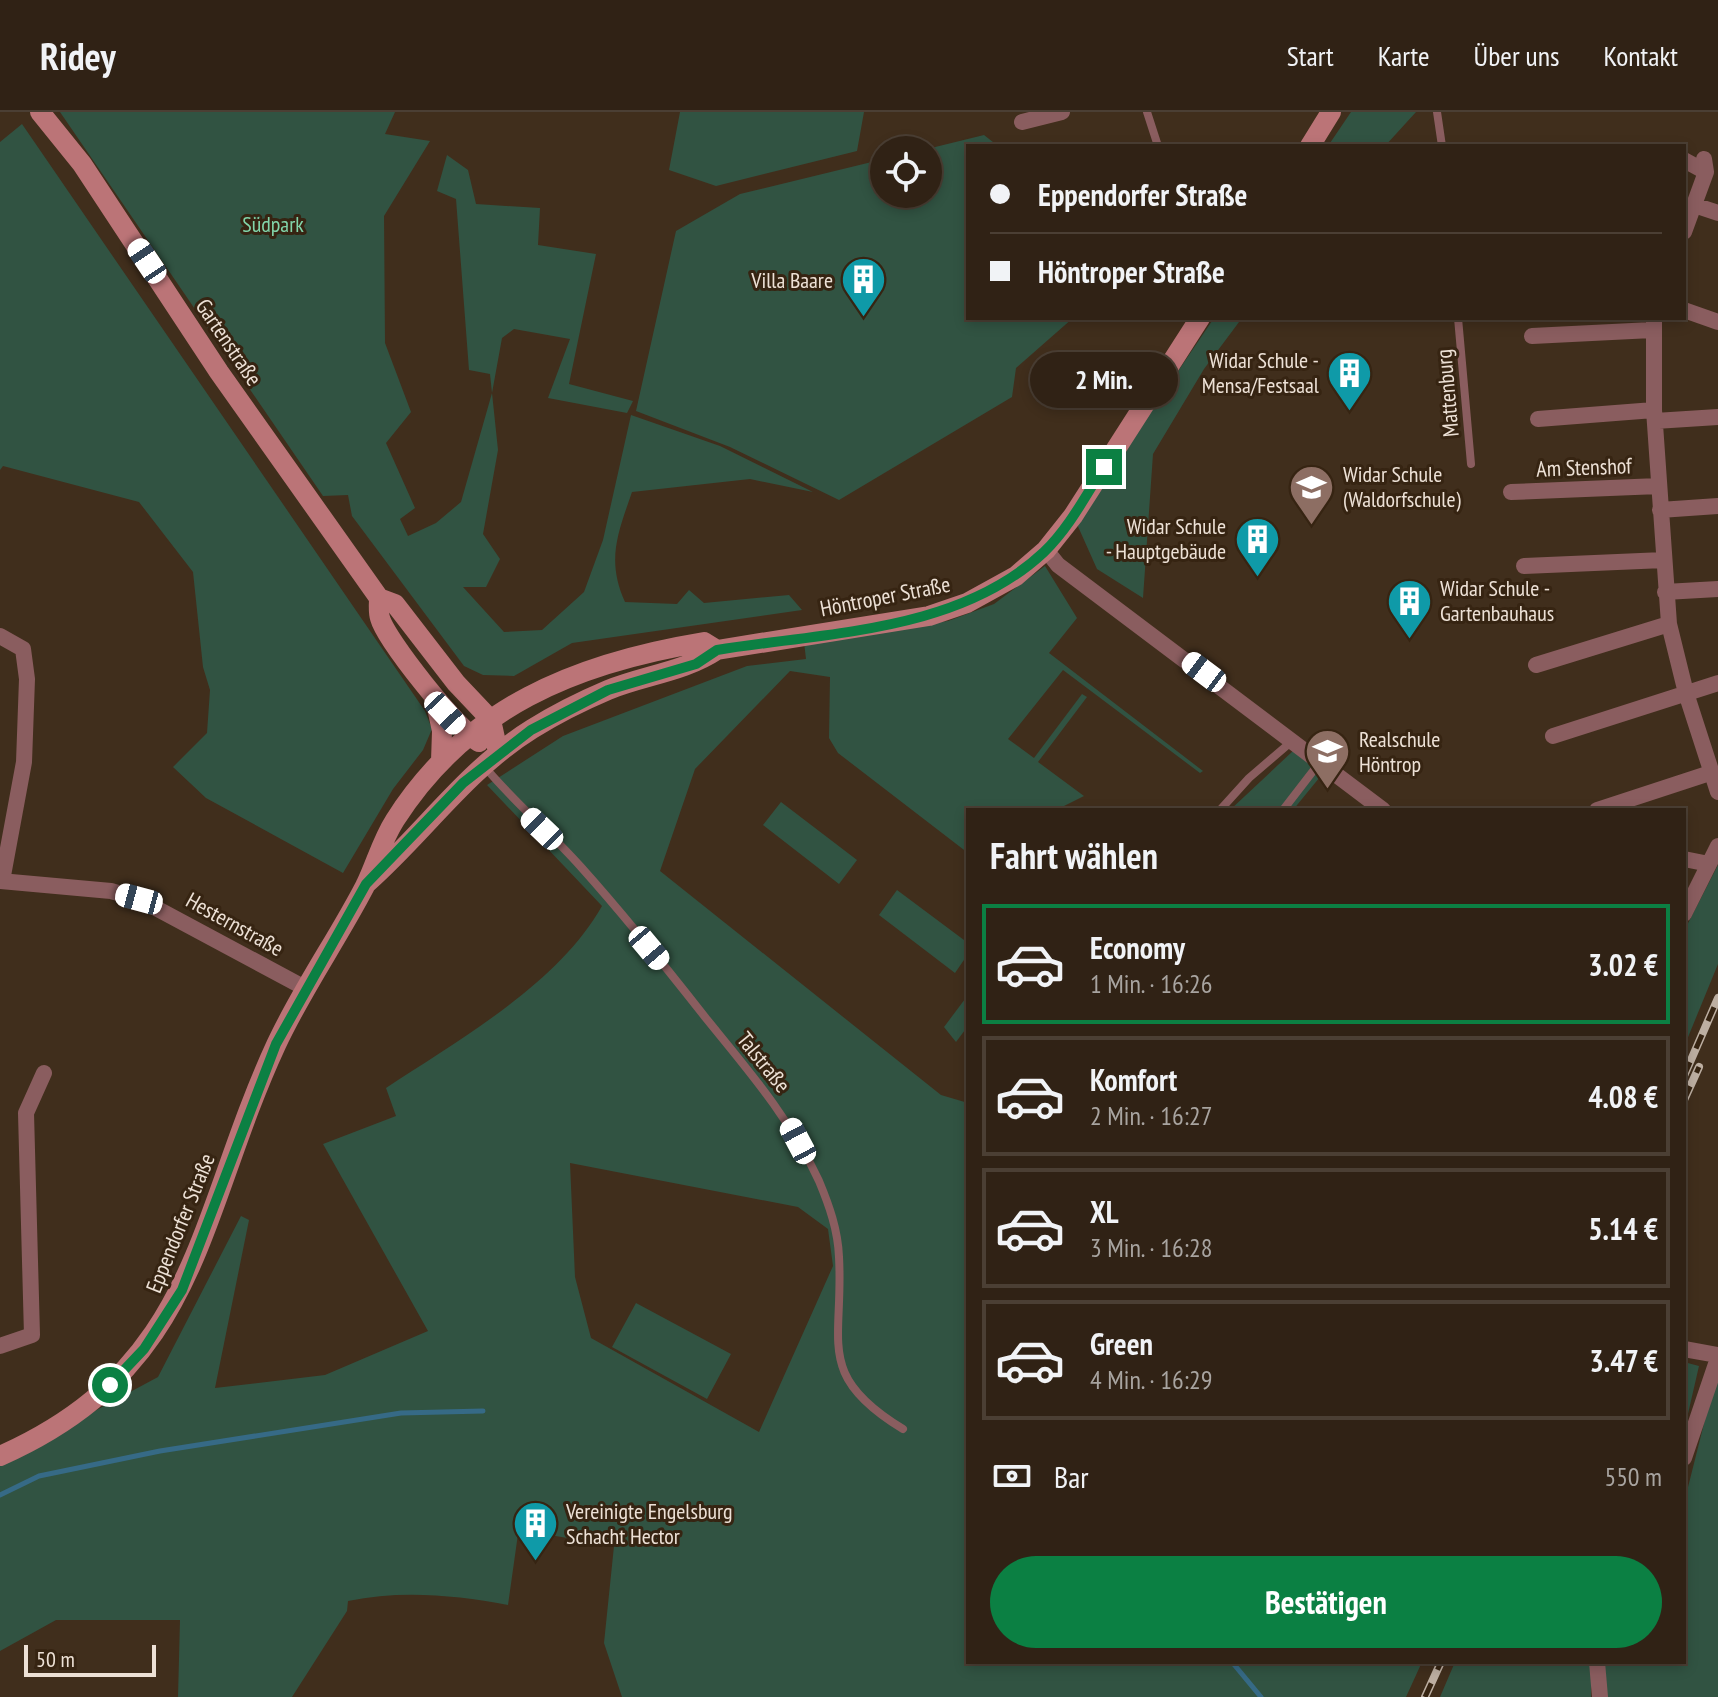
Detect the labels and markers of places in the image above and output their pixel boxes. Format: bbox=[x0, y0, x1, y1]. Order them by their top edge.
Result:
building icon: Villa Baare bbox=[840, 256, 888, 319]
place label: Villa Baare bbox=[750, 266, 833, 294]
place label: Widar Schule - Mensa/Festsaal bbox=[1202, 346, 1320, 399]
building icon: Widar Schule - Mensa/Festsaal bbox=[1326, 349, 1374, 412]
place label: Widar Schule (Waldorfschule) bbox=[1343, 460, 1462, 513]
school or university icon: Widar Schule (Waldorfschule) bbox=[1288, 463, 1336, 526]
place label: Widar Schule - Hauptgebäude bbox=[1106, 512, 1226, 565]
building icon: Widar Schule - Hauptgebäude bbox=[1233, 515, 1281, 578]
place label: Widar Schule - Gartenbauhaus bbox=[1440, 574, 1554, 627]
building icon: Widar Schule - Gartenbauhaus bbox=[1385, 577, 1433, 640]
place label: Realschule Höntrop bbox=[1359, 725, 1440, 778]
school or university icon: Realschule Höntrop bbox=[1304, 728, 1352, 791]
place label: Vereinigte Engelsburg Schacht Hector bbox=[565, 1497, 733, 1550]
building icon: Vereinigte Engelsburg Schacht Hector bbox=[511, 1500, 559, 1563]

